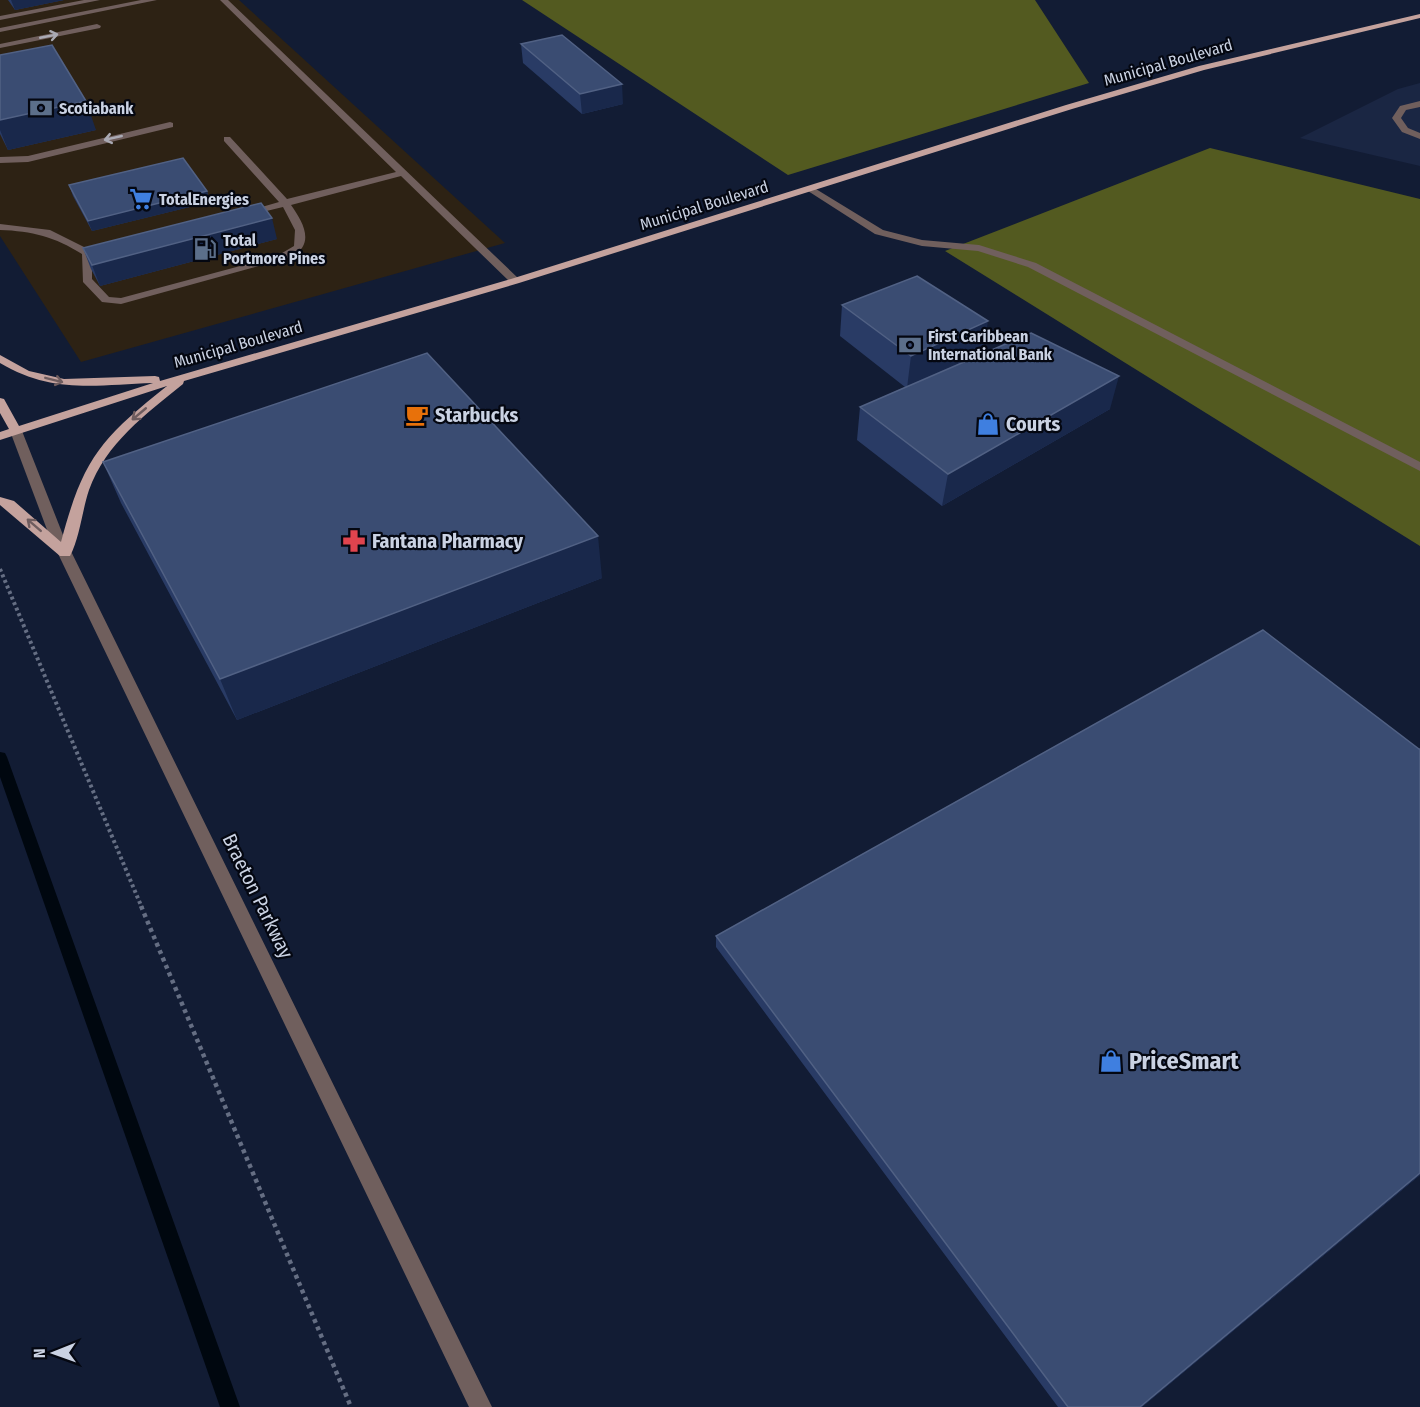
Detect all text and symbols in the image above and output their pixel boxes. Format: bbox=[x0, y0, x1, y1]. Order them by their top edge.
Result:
one-way arrow bbox=[38, 30, 58, 41]
street label: Municipal Boulevard bbox=[1102, 35, 1235, 90]
bank icon: Scotiabank bbox=[28, 95, 54, 121]
place label: Scotiabank bbox=[59, 99, 134, 118]
one-way arrow bbox=[103, 133, 122, 145]
street label: Municipal Boulevard bbox=[638, 177, 771, 234]
supermarket icon: TotalEnergies bbox=[128, 186, 154, 212]
place label: TotalEnergies bbox=[159, 190, 249, 209]
place label: Total Portmore Pines bbox=[223, 231, 325, 268]
fuel station icon: Total Portmore Pines bbox=[192, 236, 218, 262]
street label: Municipal Boulevard bbox=[172, 317, 305, 372]
place label: First Caribbean International Bank bbox=[928, 327, 1053, 364]
bank icon: First Caribbean International Bank bbox=[897, 332, 923, 358]
one-way arrow bbox=[44, 375, 63, 386]
cafe icon: Starbucks bbox=[404, 402, 430, 428]
place label: Starbucks bbox=[435, 403, 519, 427]
one-way arrow bbox=[132, 407, 147, 421]
shop icon: Courts bbox=[975, 411, 1001, 437]
place label: Courts bbox=[1006, 412, 1061, 436]
one-way arrow bbox=[27, 518, 42, 532]
pharmacy icon: Fantana Pharmacy bbox=[341, 528, 367, 554]
place label: Fantana Pharmacy bbox=[372, 529, 524, 553]
street label: Braeton Parkway bbox=[217, 830, 299, 962]
place label: PriceSmart bbox=[1129, 1047, 1239, 1075]
shop icon: PriceSmart bbox=[1098, 1048, 1124, 1074]
north arrow bbox=[24, 1323, 84, 1383]
text: N bbox=[30, 1348, 49, 1358]

